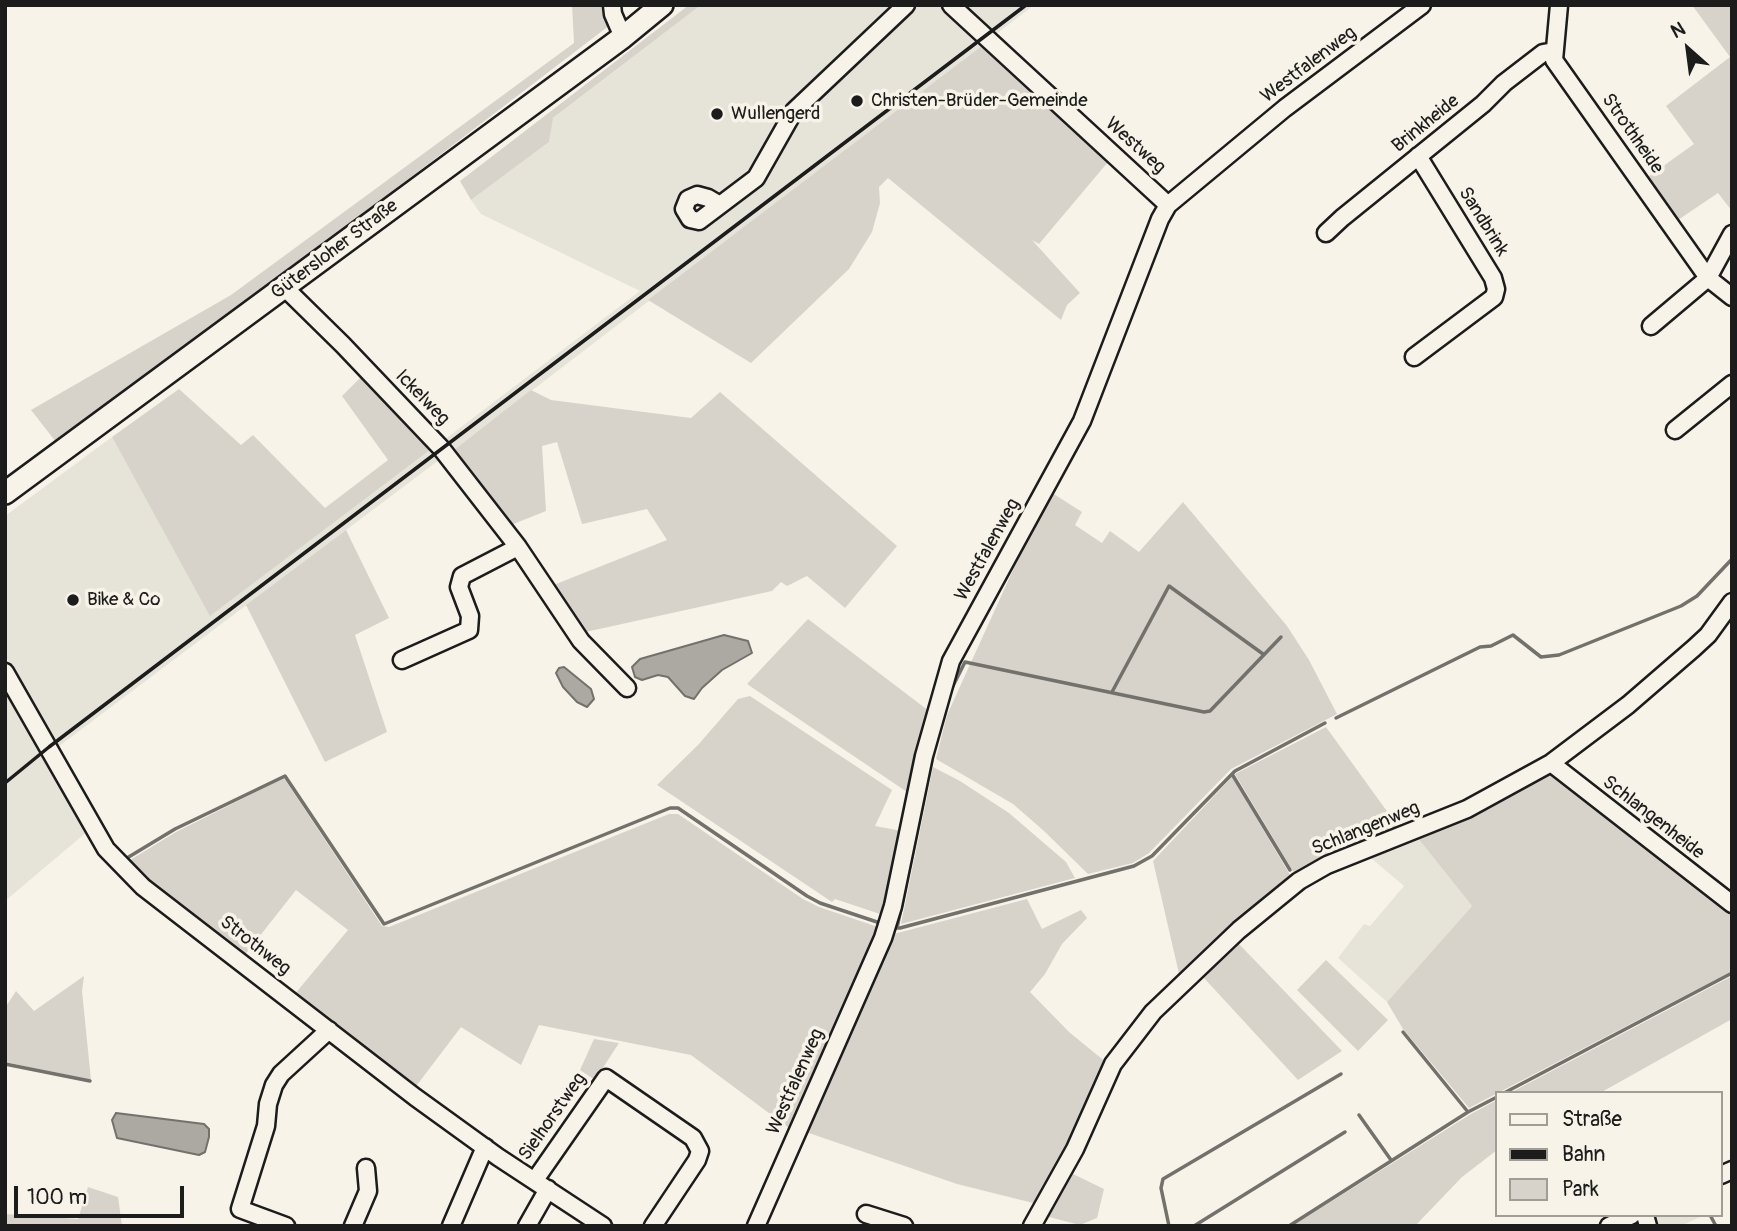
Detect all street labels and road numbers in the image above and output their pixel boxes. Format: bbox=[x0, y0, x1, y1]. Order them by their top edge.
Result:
street label: Westfalenweg bbox=[1257, 22, 1361, 108]
street label: Brinkheide bbox=[1388, 90, 1464, 158]
street label: Strothheide bbox=[1596, 90, 1668, 178]
street label: Westweg bbox=[1100, 113, 1170, 179]
street label: Sandbrink bbox=[1453, 183, 1513, 261]
street label: Gütersloher Straße bbox=[267, 195, 403, 305]
street label: Ickelweg bbox=[390, 365, 454, 431]
street label: Westfalenweg bbox=[951, 495, 1025, 605]
street label: Schlangenheide bbox=[1598, 771, 1708, 865]
street label: Schlangenweg bbox=[1309, 797, 1423, 861]
street label: Strothweg bbox=[215, 911, 295, 981]
street label: Westfalenweg bbox=[762, 1025, 830, 1139]
street label: Sielhorstweg bbox=[514, 1069, 592, 1165]

